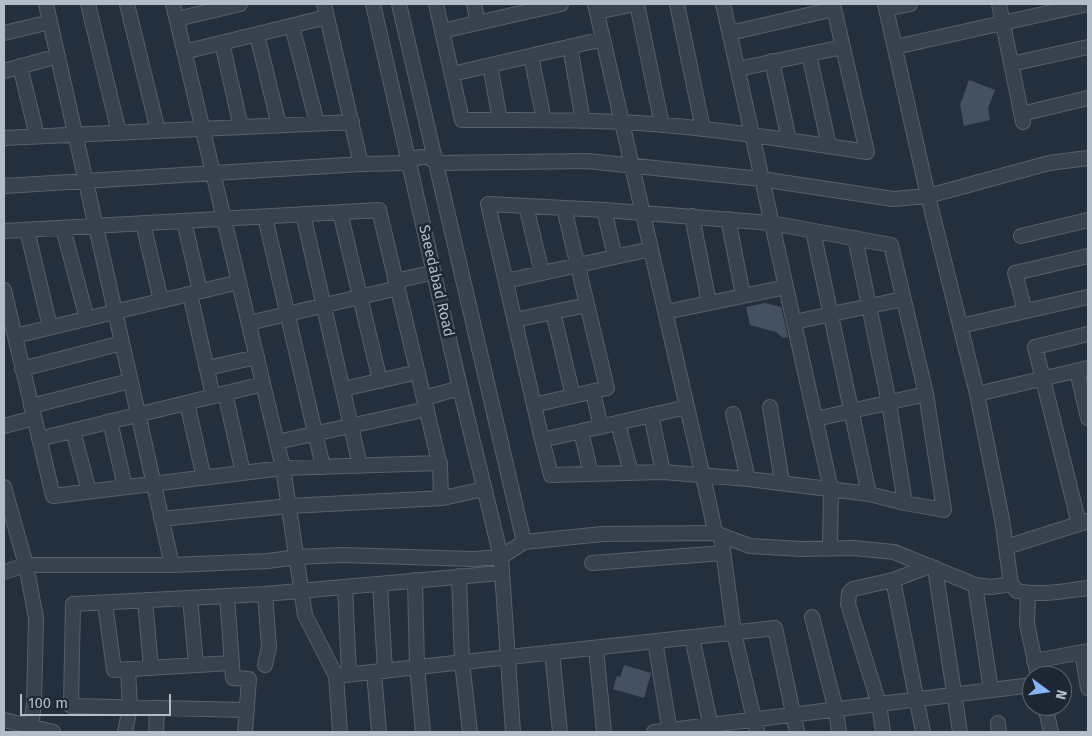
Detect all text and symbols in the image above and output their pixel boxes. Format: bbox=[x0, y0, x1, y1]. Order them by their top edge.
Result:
street label: Saeedabad Road bbox=[414, 223, 458, 339]
north arrow bbox=[1022, 666, 1072, 716]
scale bar bbox=[22, 684, 174, 716]
text: N bbox=[1052, 688, 1070, 701]
text: 100 m bbox=[28, 694, 68, 712]

